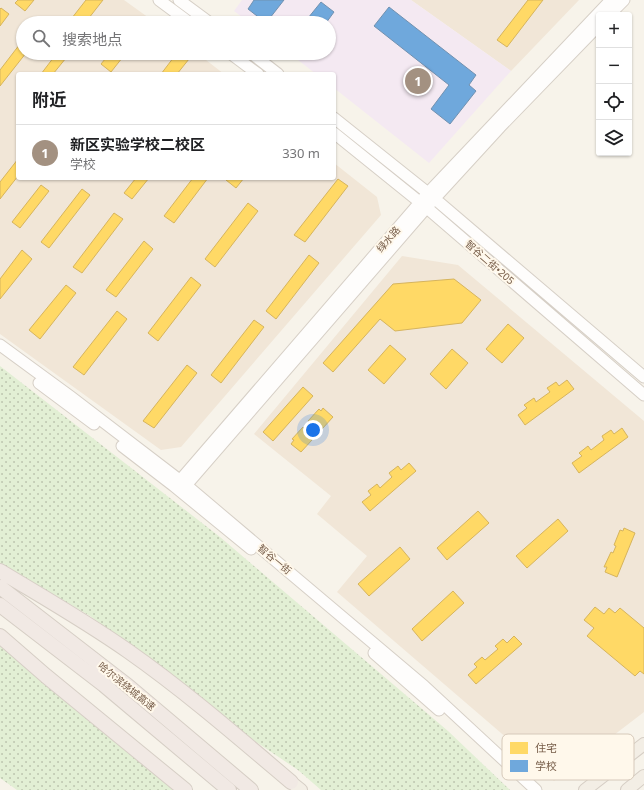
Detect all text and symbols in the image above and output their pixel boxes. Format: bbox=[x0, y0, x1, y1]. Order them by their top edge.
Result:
map controls bbox=[596, 12, 632, 156]
button: + bbox=[596, 12, 632, 48]
search box bbox=[16, 16, 336, 60]
icon: search bbox=[30, 27, 52, 49]
text: 搜索地点 bbox=[62, 29, 122, 49]
button: − bbox=[596, 48, 632, 84]
pin: 1 bbox=[405, 66, 431, 96]
button: locate bbox=[596, 84, 632, 120]
text: 附近 bbox=[32, 88, 66, 111]
button: layers bbox=[596, 120, 632, 156]
text: 新区实验学校二校区 bbox=[70, 134, 205, 154]
text: 1 bbox=[41, 144, 49, 162]
text: 330 m bbox=[282, 144, 320, 162]
text: 学校 bbox=[70, 155, 96, 173]
street label: 绿水路 bbox=[373, 223, 403, 255]
street label: 智谷二街•205 bbox=[462, 237, 518, 287]
your location bbox=[303, 420, 323, 440]
street label: 智谷一街 bbox=[255, 541, 295, 577]
street label: 哈尔滨绕城高速 bbox=[95, 659, 159, 713]
legend bbox=[502, 734, 634, 780]
text: 住宅 bbox=[535, 740, 557, 755]
text: 学校 bbox=[535, 758, 557, 773]

